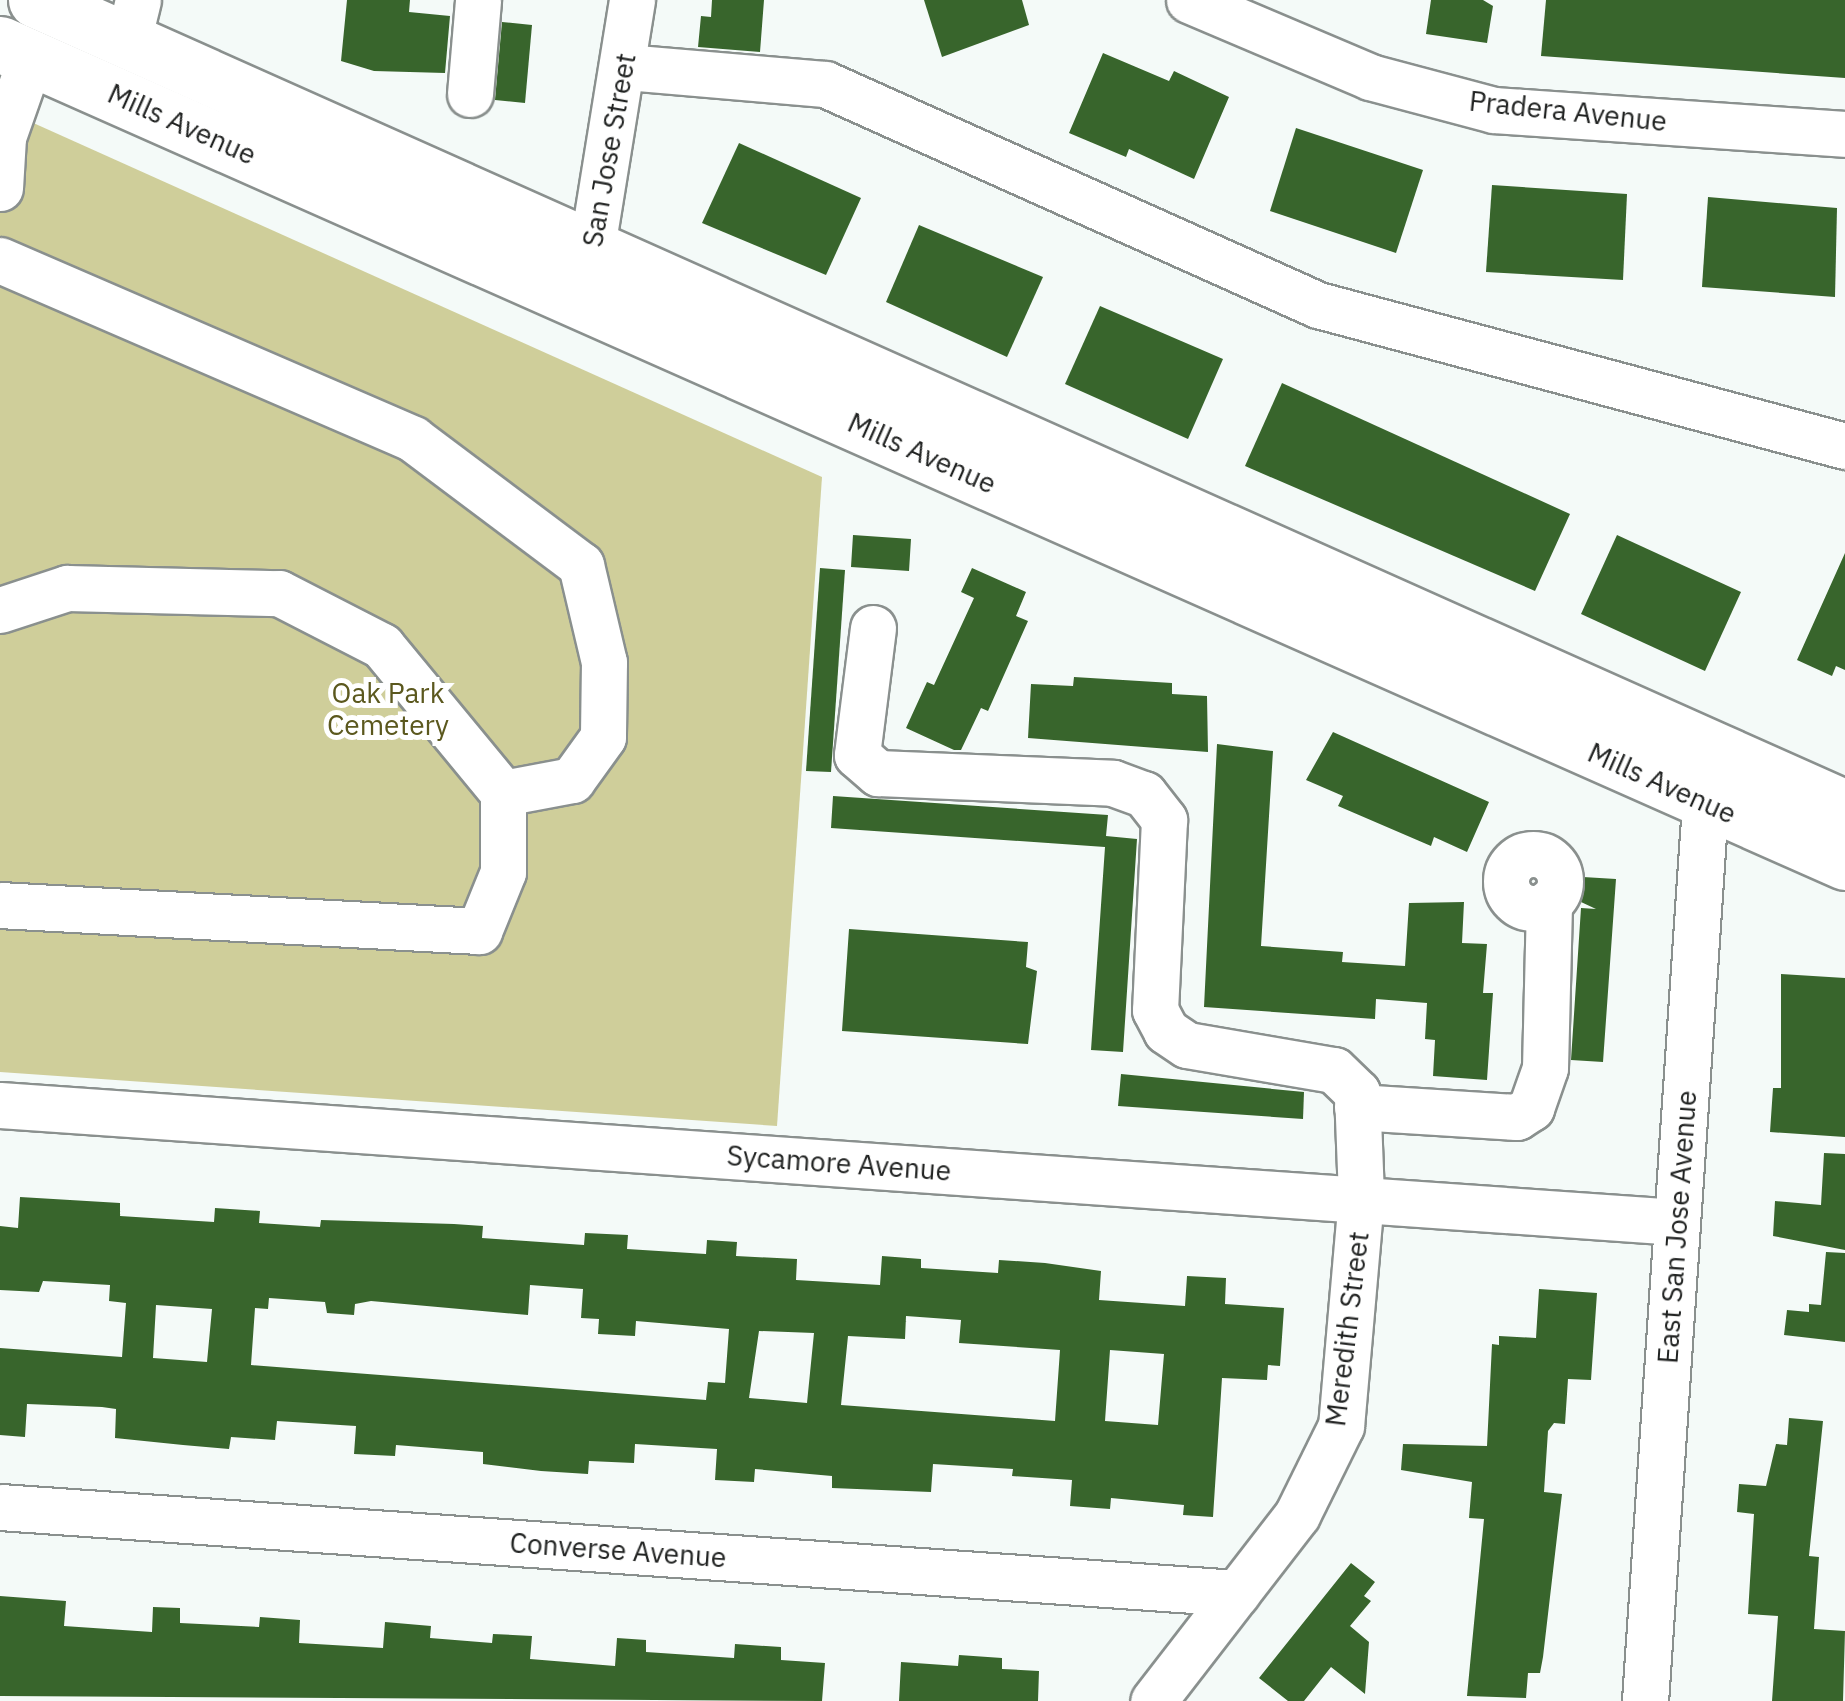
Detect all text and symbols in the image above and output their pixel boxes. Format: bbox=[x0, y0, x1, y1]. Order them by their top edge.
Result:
street label: San Jose Street bbox=[575, 51, 643, 249]
street label: Mills Avenue bbox=[103, 76, 261, 172]
street label: Pradera Avenue bbox=[1467, 84, 1669, 138]
street label: Mills Avenue bbox=[843, 405, 1001, 501]
park label: Oak Park Cemetery bbox=[327, 676, 449, 742]
street label: Mills Avenue bbox=[1583, 735, 1741, 831]
street label: East San Jose Avenue bbox=[1651, 1089, 1703, 1365]
street label: Sycamore Avenue bbox=[726, 1138, 952, 1188]
street label: Meredith Street bbox=[1318, 1230, 1376, 1428]
street label: Converse Avenue bbox=[509, 1526, 727, 1574]

